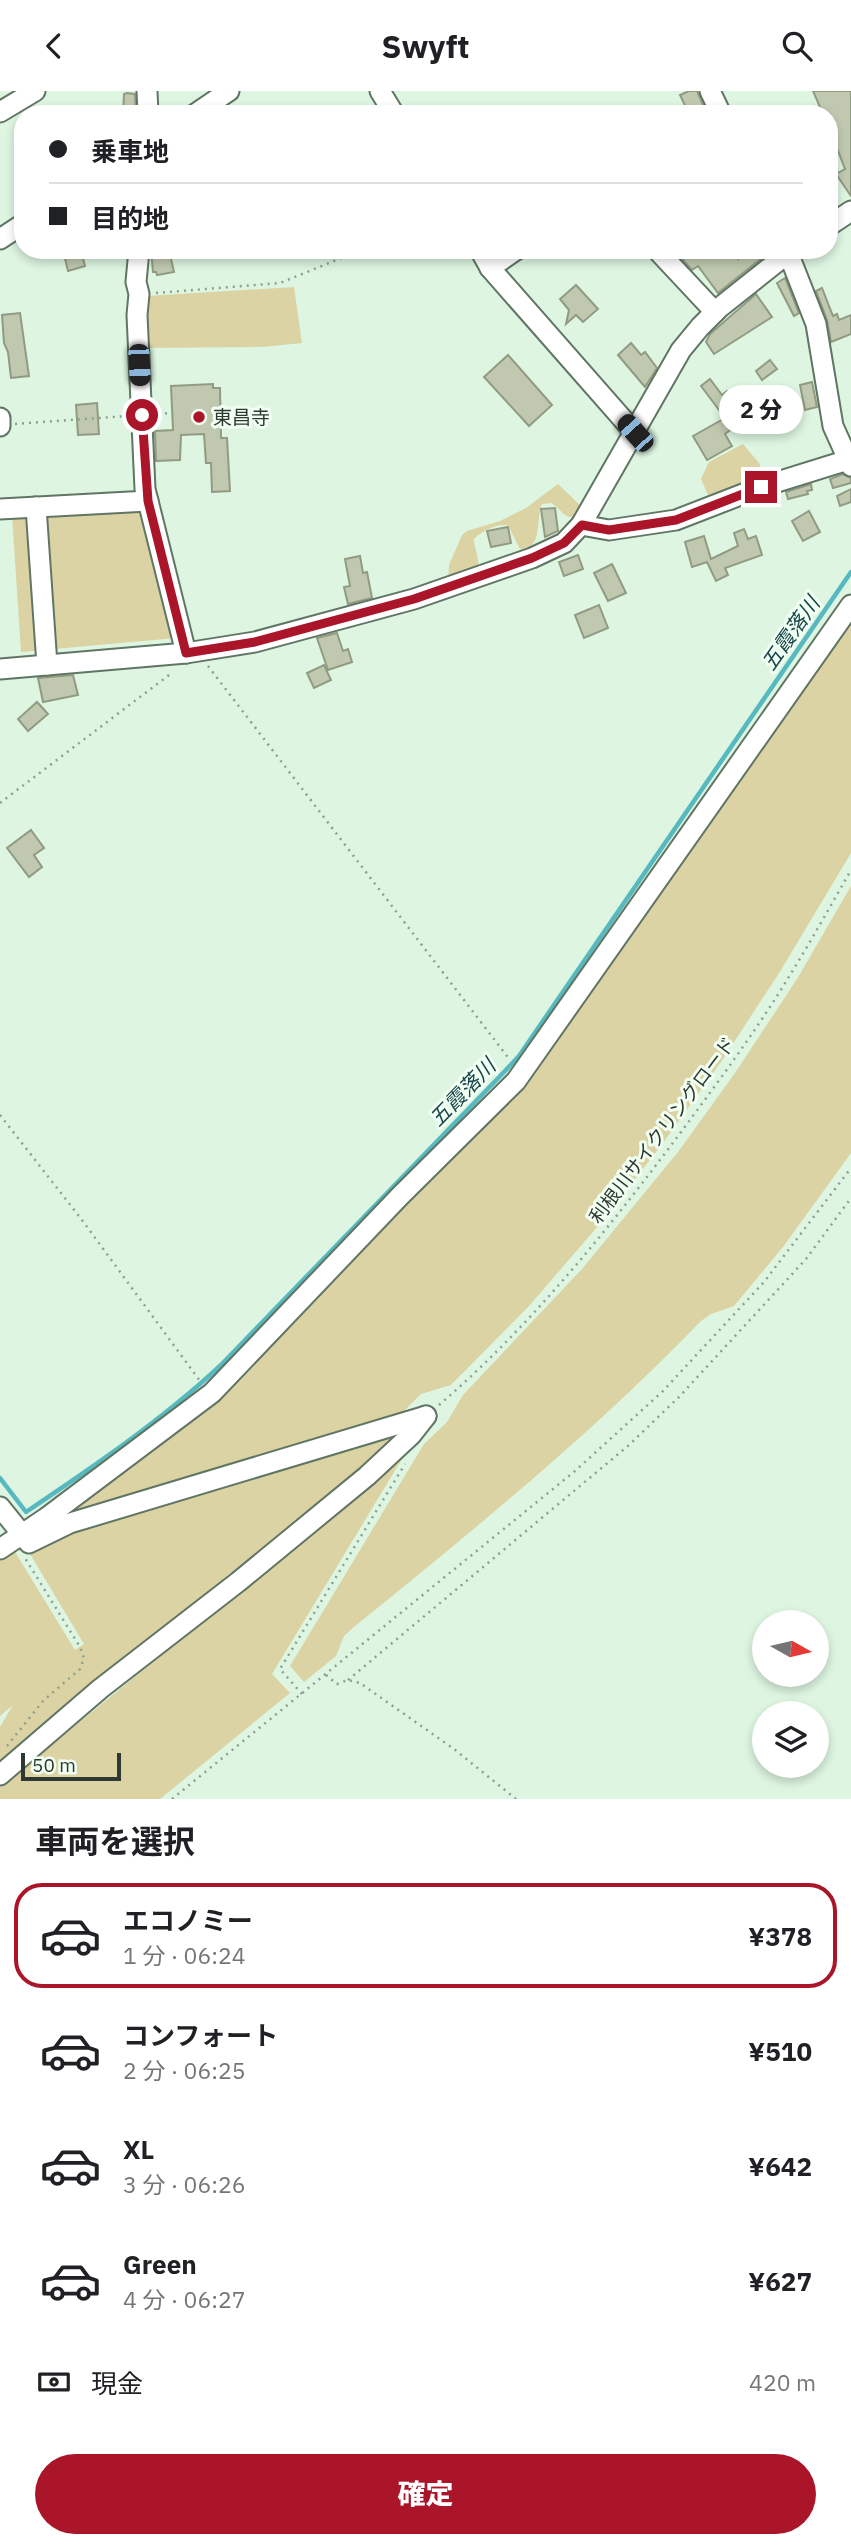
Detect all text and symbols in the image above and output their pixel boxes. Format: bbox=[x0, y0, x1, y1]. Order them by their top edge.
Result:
text: Swyft bbox=[381, 25, 470, 67]
icon: back bbox=[35, 27, 73, 65]
icon: search bbox=[778, 27, 816, 65]
text: 乗車地 bbox=[91, 134, 169, 168]
text: 目的地 bbox=[91, 201, 169, 235]
car bbox=[128, 343, 151, 387]
callout: 2 分 bbox=[719, 385, 803, 435]
text: 2 分 bbox=[740, 394, 782, 424]
route start bbox=[126, 399, 158, 431]
place label: 東昌寺 bbox=[213, 405, 270, 429]
marker: 東昌寺 bbox=[191, 409, 207, 425]
car bbox=[614, 410, 657, 456]
route end bbox=[745, 471, 777, 503]
water label: 五霞落川 bbox=[754, 589, 827, 675]
street label: 利根川サイクリングロード bbox=[584, 1032, 740, 1228]
water label: 五霞落川 bbox=[423, 1051, 503, 1132]
north arrow bbox=[752, 1610, 830, 1687]
map controls bbox=[752, 1610, 829, 1778]
button: layers bbox=[752, 1701, 829, 1778]
scale bar bbox=[21, 1750, 121, 1782]
text: 50 m bbox=[32, 1753, 76, 1777]
text: 車両を選択 bbox=[35, 1820, 195, 1862]
text: エコノミー bbox=[123, 1903, 253, 1937]
icon: car bbox=[39, 1904, 102, 1967]
text: ¥378 bbox=[748, 1919, 812, 1953]
text: 1 分 · 06:24 bbox=[123, 1940, 246, 1970]
text: コンフォート bbox=[123, 2018, 278, 2052]
icon: car bbox=[39, 2019, 102, 2082]
text: ¥510 bbox=[748, 2034, 812, 2068]
text: 2 分 · 06:25 bbox=[123, 2055, 246, 2085]
text: XL bbox=[123, 2132, 154, 2166]
icon: car bbox=[39, 2134, 102, 2197]
text: ¥642 bbox=[748, 2149, 812, 2183]
text: 3 分 · 06:26 bbox=[123, 2169, 246, 2199]
text: Green bbox=[123, 2247, 197, 2281]
icon: car bbox=[39, 2249, 102, 2312]
text: ¥627 bbox=[748, 2264, 812, 2298]
text: 4 分 · 06:27 bbox=[123, 2284, 246, 2314]
icon: cash bbox=[35, 2363, 73, 2401]
text: 現金 bbox=[91, 2366, 143, 2400]
text: 420 m bbox=[749, 2367, 816, 2397]
button: 確定 bbox=[35, 2454, 816, 2534]

